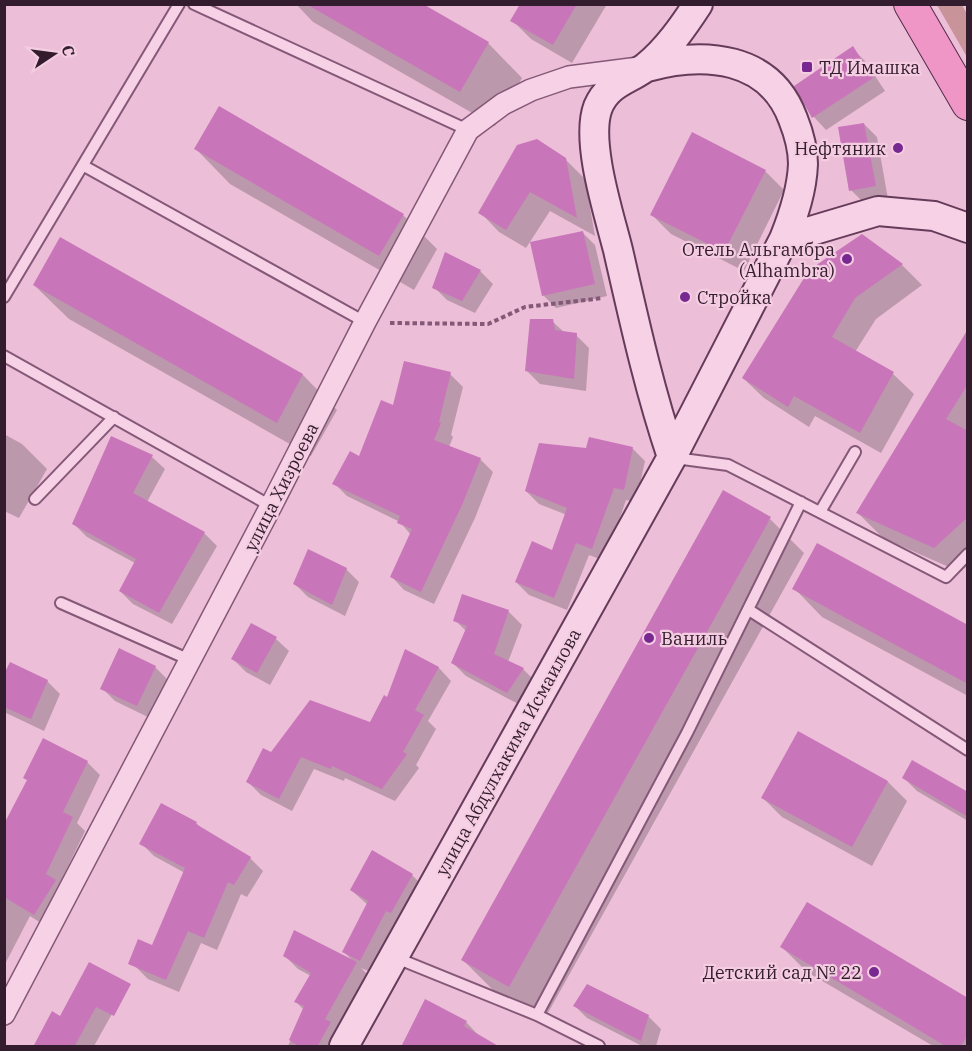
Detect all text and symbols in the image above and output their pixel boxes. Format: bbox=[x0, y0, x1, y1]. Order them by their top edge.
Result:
north arrow bbox=[24, 24, 84, 84]
text: С bbox=[58, 43, 80, 58]
place label: ТД Имашка bbox=[819, 56, 920, 79]
marker: ТД Имашка bbox=[800, 60, 814, 74]
place label: Нефтяник bbox=[794, 137, 887, 160]
marker: Нефтяник bbox=[891, 141, 905, 155]
place label: Отель Альгамбра (Alhambra) bbox=[682, 238, 835, 282]
marker: Отель Альгамбра (Alhambra) bbox=[840, 252, 854, 266]
place label: Стройка bbox=[697, 286, 772, 309]
marker: Стройка bbox=[678, 290, 692, 304]
street label: улица Хизроева bbox=[239, 419, 323, 555]
street label: улица Абдулхакима Исмаилова bbox=[430, 624, 586, 880]
place label: Ваниль bbox=[661, 627, 728, 650]
marker: Ваниль bbox=[642, 631, 656, 645]
place label: Детский сад № 22 bbox=[703, 961, 862, 984]
marker: Детский сад № 22 bbox=[867, 965, 881, 979]

